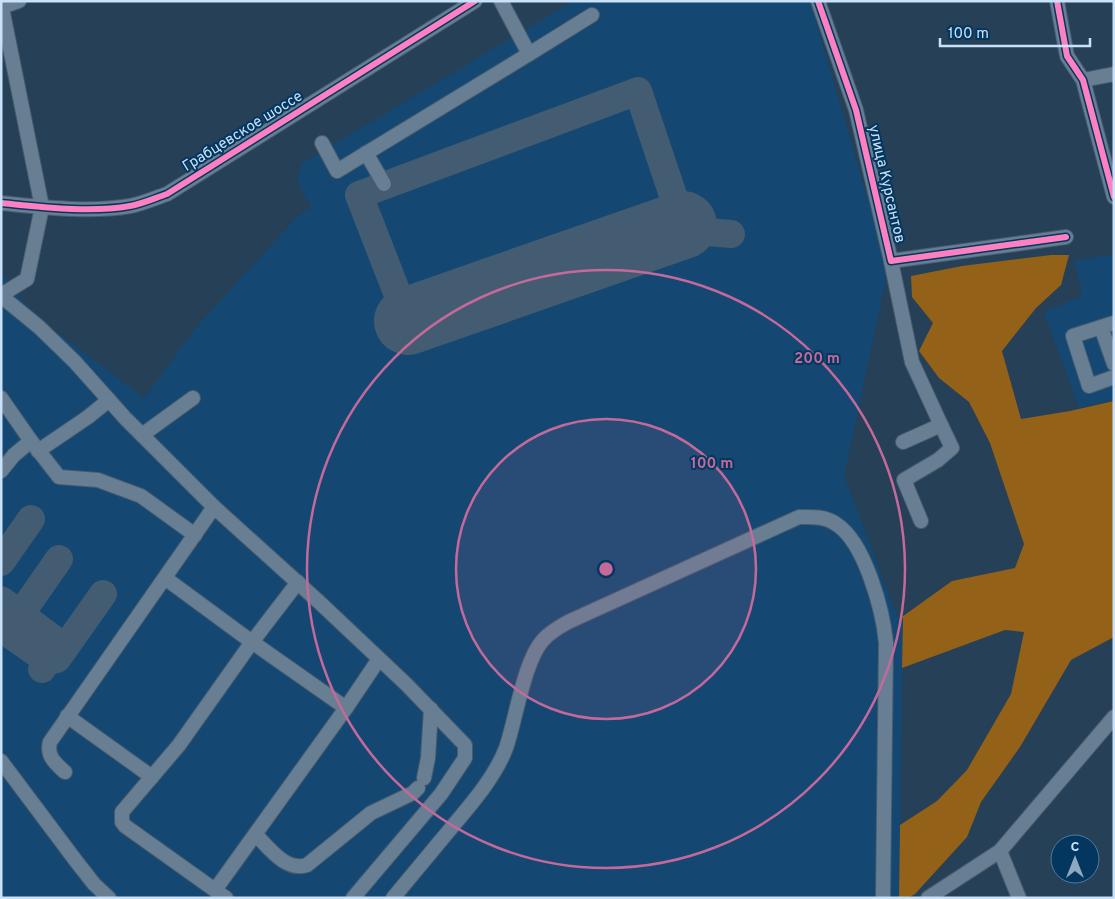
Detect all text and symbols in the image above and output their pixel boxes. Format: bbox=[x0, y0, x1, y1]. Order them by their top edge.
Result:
scale bar bbox=[940, 15, 1090, 47]
text: 100 m bbox=[948, 25, 989, 44]
street label: Грабцевское шоссе bbox=[179, 87, 307, 177]
street label: улица Курсантов bbox=[863, 123, 909, 245]
text: 200 m bbox=[794, 350, 840, 369]
text: 100 m bbox=[691, 455, 733, 474]
centre of rings bbox=[597, 560, 615, 578]
north arrow bbox=[1050, 834, 1100, 884]
text: С bbox=[1071, 839, 1080, 856]

